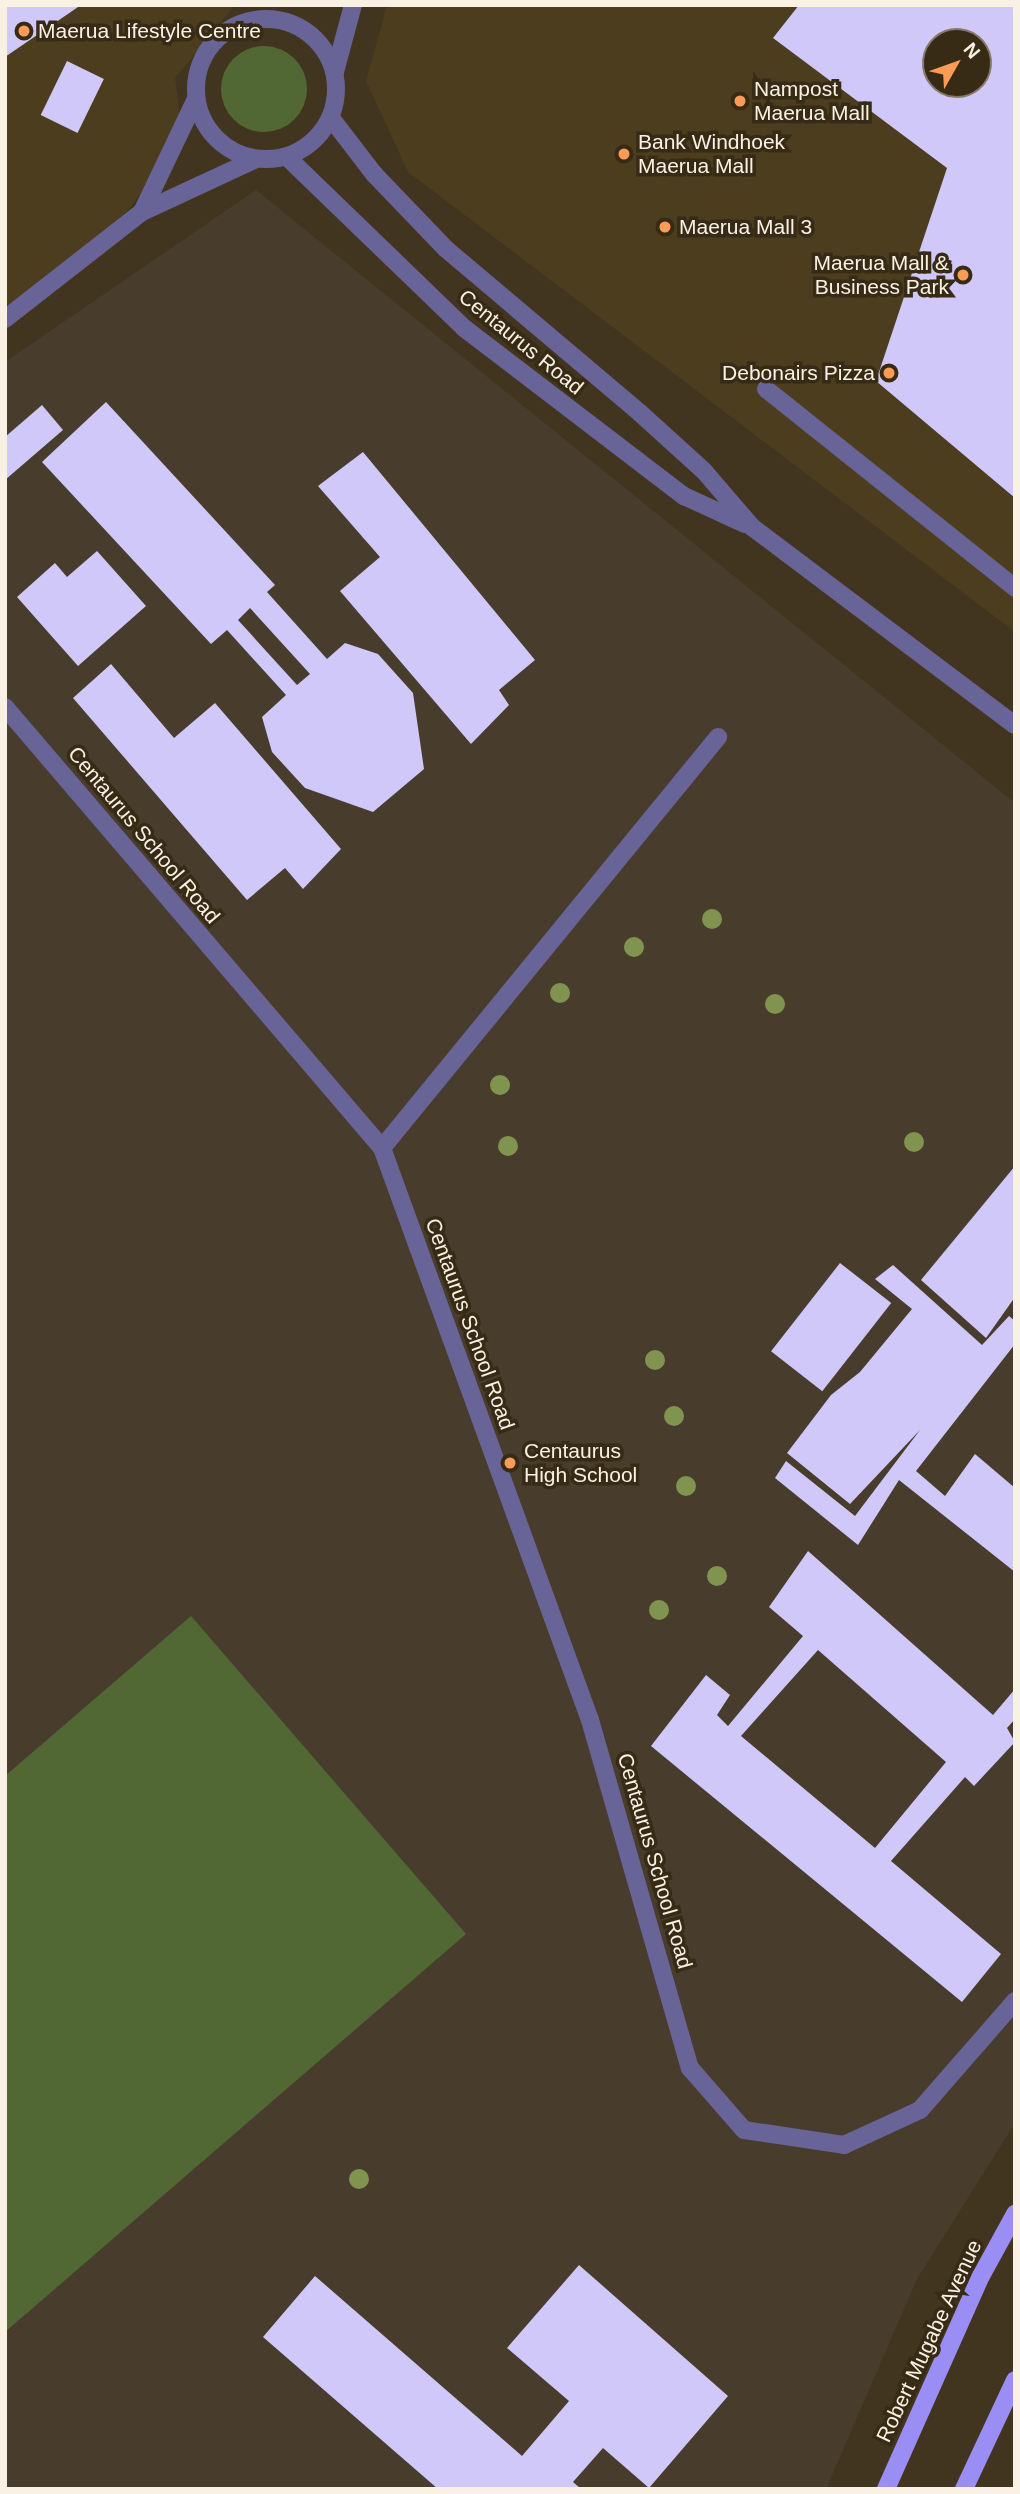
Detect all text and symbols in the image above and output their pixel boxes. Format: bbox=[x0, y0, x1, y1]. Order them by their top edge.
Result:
place label: Maerua Lifestyle Centre bbox=[38, 18, 261, 44]
marker: Maerua Lifestyle Centre bbox=[16, 23, 32, 39]
north arrow bbox=[922, 28, 992, 98]
text: N bbox=[959, 38, 984, 62]
place label: Nampost Maerua Mall bbox=[754, 76, 870, 126]
marker: Nampost Maerua Mall bbox=[732, 93, 748, 109]
place label: Bank Windhoek Maerua Mall bbox=[638, 129, 785, 179]
marker: Bank Windhoek Maerua Mall bbox=[616, 146, 632, 162]
place label: Maerua Mall 3 bbox=[679, 214, 812, 240]
marker: Maerua Mall 3 bbox=[657, 219, 673, 235]
place label: Maerua Mall & Business Park bbox=[814, 250, 949, 300]
marker: Maerua Mall & Business Park bbox=[955, 267, 971, 283]
street label: Centaurus Road bbox=[454, 284, 588, 400]
place label: Debonairs Pizza bbox=[722, 360, 875, 386]
marker: Debonairs Pizza bbox=[881, 365, 897, 381]
street label: Centaurus School Road bbox=[63, 741, 225, 929]
street label: Centaurus School Road bbox=[420, 1215, 520, 1433]
place label: Centaurus High School bbox=[524, 1438, 637, 1488]
marker: Centaurus High School bbox=[502, 1455, 518, 1471]
street label: Centaurus School Road bbox=[612, 1750, 698, 1972]
street label: Robert Mugabe Avenue bbox=[871, 2235, 987, 2447]

